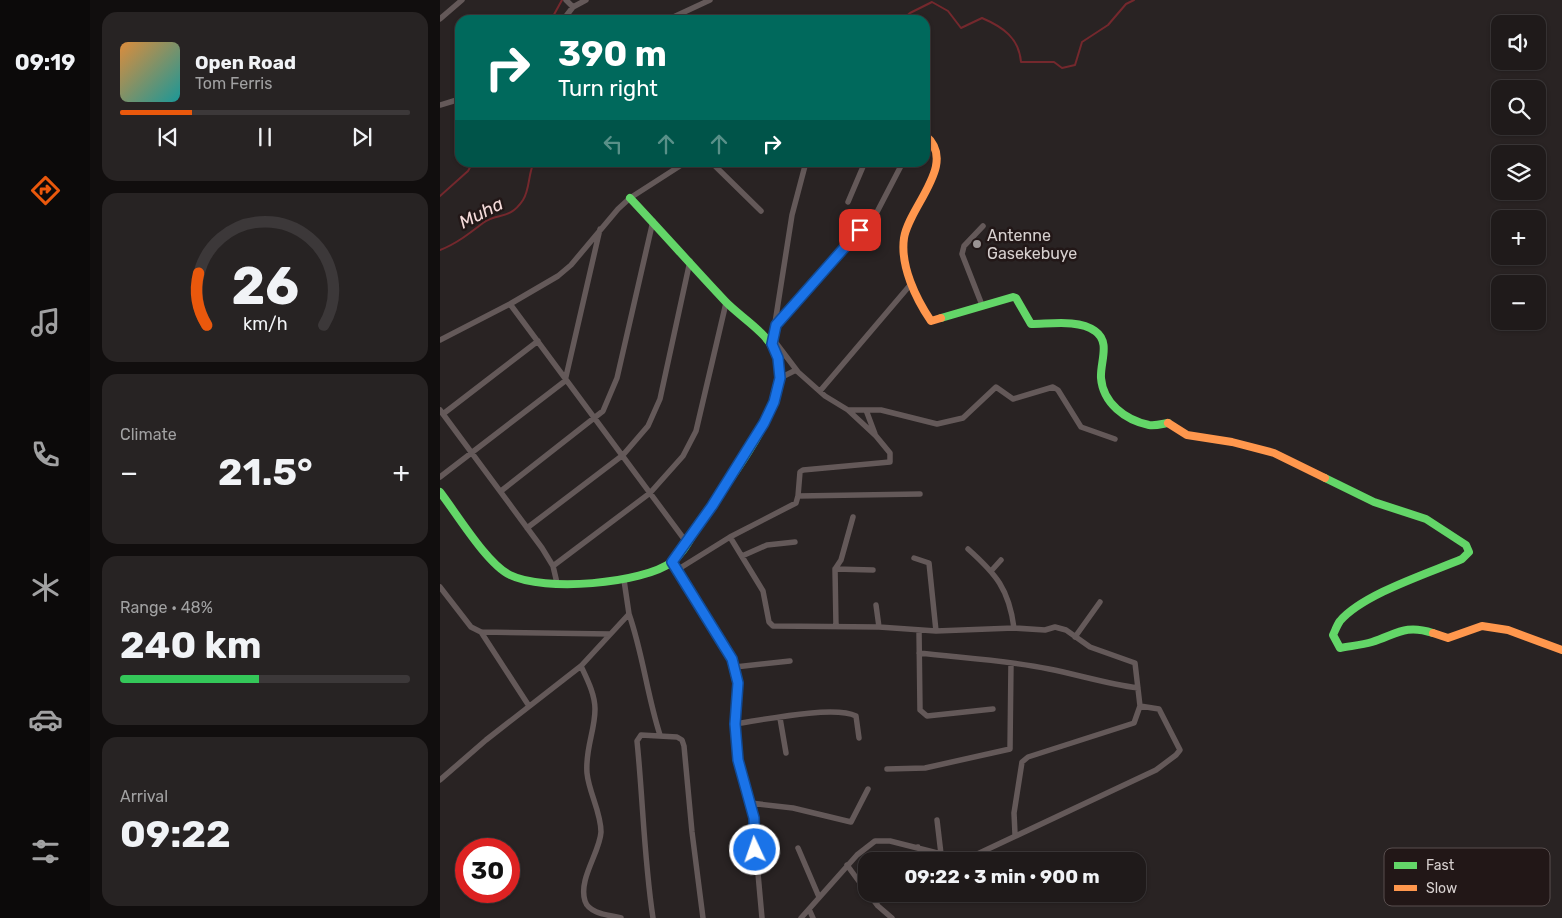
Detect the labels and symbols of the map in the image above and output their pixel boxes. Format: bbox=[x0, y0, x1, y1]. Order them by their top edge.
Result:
water label: Muha bbox=[455, 192, 507, 233]
pin bbox=[839, 209, 881, 251]
place label: Antenne Gasekebuye bbox=[987, 226, 1077, 263]
marker: Antenne Gasekebuye bbox=[971, 238, 983, 250]
position arrow bbox=[728, 823, 780, 875]
speed limit sign: 30 bbox=[455, 838, 520, 903]
legend bbox=[1384, 848, 1550, 906]
text: Fast bbox=[1426, 857, 1455, 874]
text: Slow bbox=[1426, 880, 1457, 897]

